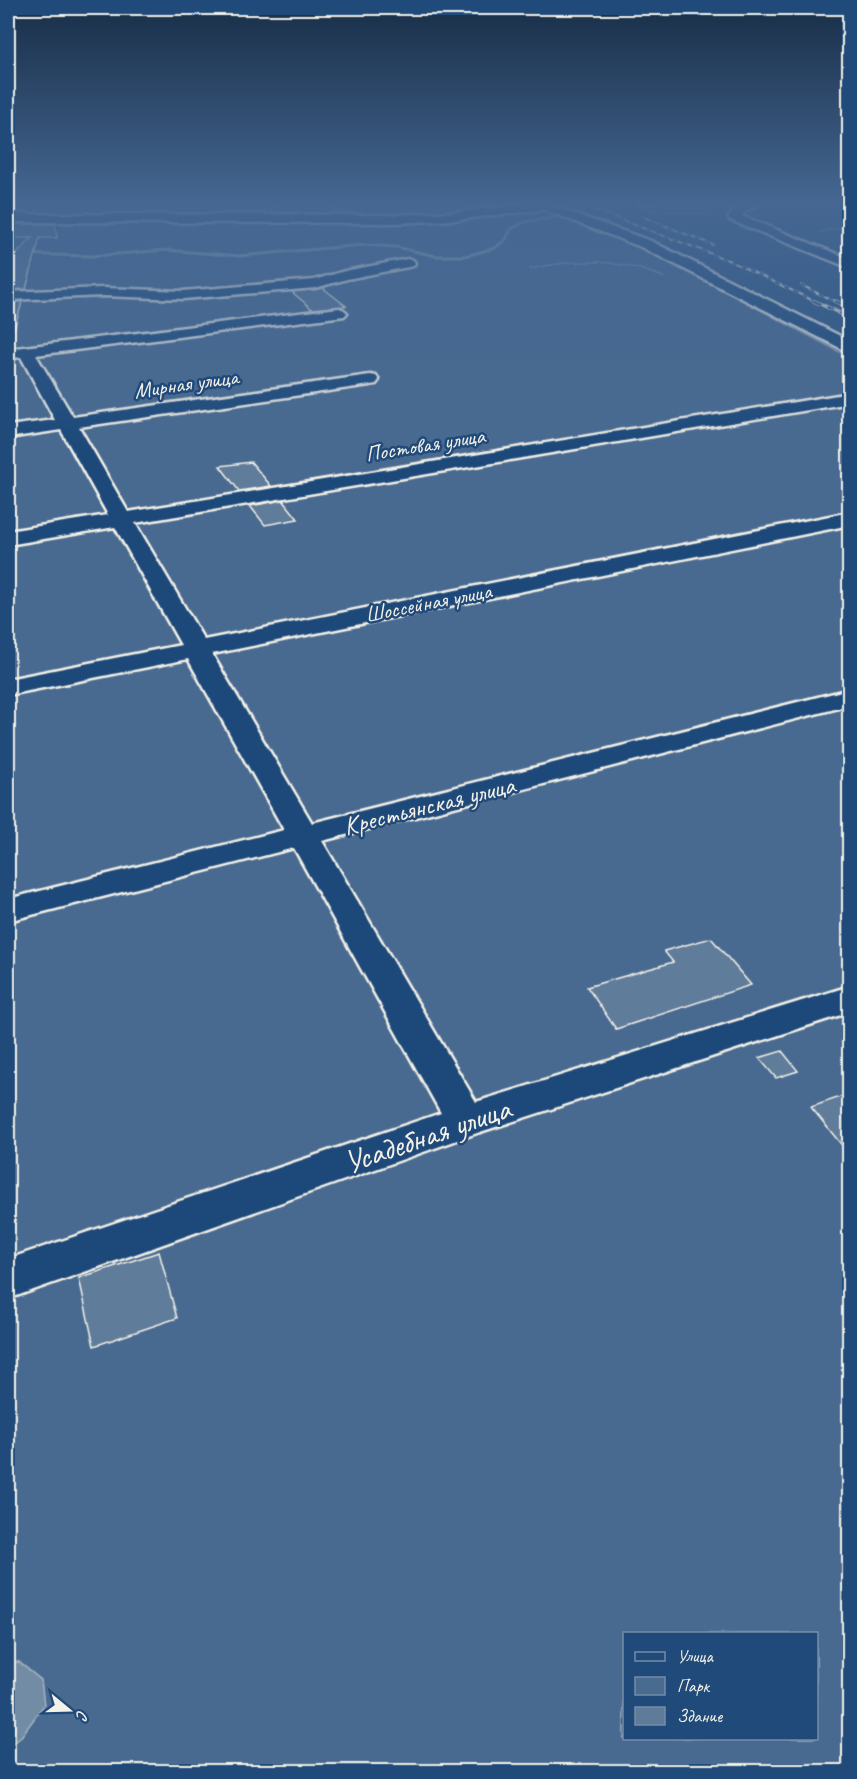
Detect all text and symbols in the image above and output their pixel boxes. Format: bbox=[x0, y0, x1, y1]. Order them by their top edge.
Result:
street label: Мирная улица bbox=[132, 363, 242, 405]
street label: Постовая улица bbox=[364, 422, 488, 468]
street label: Шоссейная улица bbox=[363, 577, 495, 629]
street label: Крестьянская улица bbox=[340, 768, 520, 843]
street label: Усадебная улица bbox=[338, 1087, 518, 1183]
legend bbox=[623, 1632, 818, 1740]
text: Улица bbox=[677, 1645, 714, 1667]
text: Парк bbox=[677, 1675, 711, 1697]
north arrow bbox=[39, 1680, 99, 1740]
text: Здание bbox=[677, 1705, 723, 1727]
text: С bbox=[71, 1708, 93, 1724]

